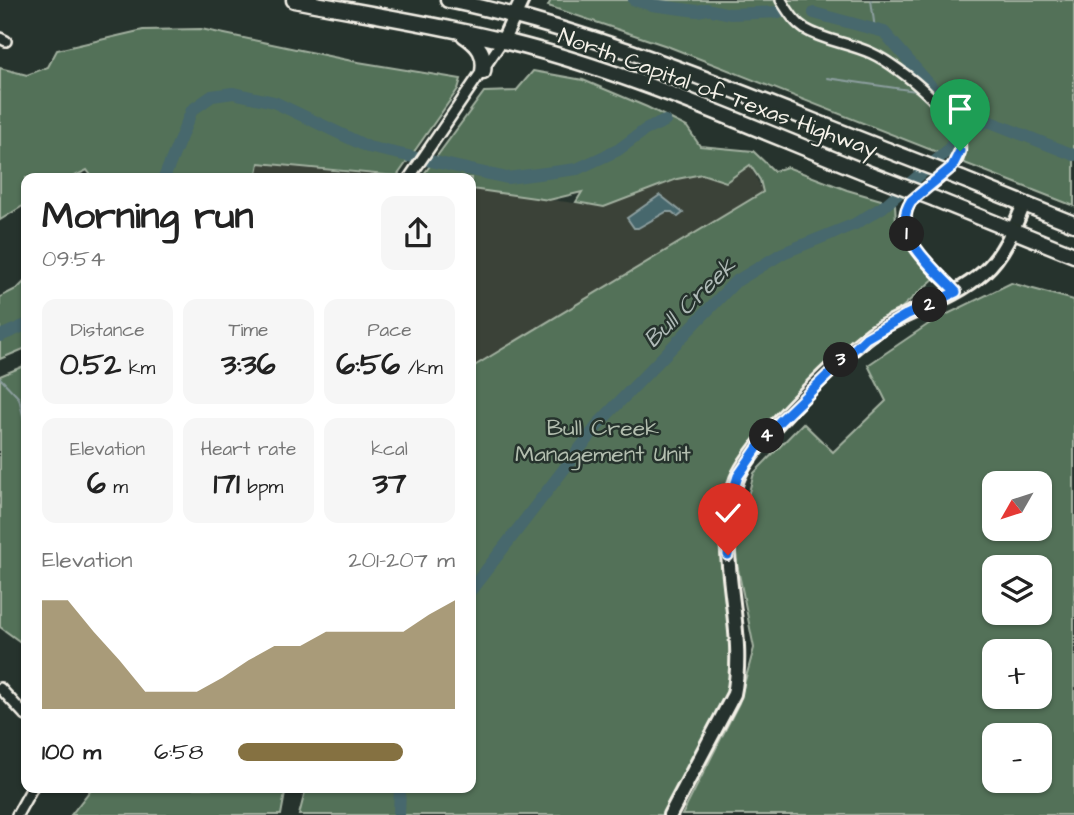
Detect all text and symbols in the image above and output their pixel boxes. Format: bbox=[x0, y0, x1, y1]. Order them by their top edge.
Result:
street label: North Capital of Texas Highway bbox=[554, 20, 882, 167]
pin bbox=[930, 79, 990, 151]
icon: arrive bbox=[941, 90, 979, 128]
text: Morning run bbox=[42, 191, 254, 243]
button: share bbox=[381, 196, 455, 270]
pin: 1 bbox=[890, 216, 925, 252]
text: 1 bbox=[905, 220, 908, 247]
text: 09:54 bbox=[42, 243, 105, 275]
water label: Bull Creek bbox=[636, 249, 745, 356]
pin: 2 bbox=[912, 288, 948, 322]
text: 2 bbox=[924, 291, 935, 318]
text: Distance bbox=[71, 317, 144, 344]
text: Time bbox=[229, 317, 268, 344]
text: Pace bbox=[367, 317, 412, 344]
pin: 3 bbox=[824, 342, 858, 378]
text: 0.52 bbox=[60, 344, 121, 386]
text: 3:36 bbox=[221, 344, 276, 386]
text: 6:56 bbox=[336, 344, 400, 386]
text: 3 bbox=[836, 346, 845, 373]
text: km bbox=[121, 355, 155, 382]
text: /km bbox=[400, 355, 443, 382]
park label: Bull Creek Management Unit bbox=[515, 412, 692, 471]
pin: 4 bbox=[750, 418, 784, 453]
text: 4 bbox=[760, 422, 773, 449]
text: Elevation bbox=[70, 436, 145, 463]
text: Heart rate bbox=[201, 436, 296, 463]
text: kcal bbox=[371, 436, 408, 463]
text: 6 bbox=[87, 463, 106, 505]
text: 171 bbox=[214, 463, 240, 505]
text: 37 bbox=[373, 463, 406, 505]
north arrow bbox=[982, 471, 1052, 541]
map controls bbox=[982, 471, 1052, 793]
text: m bbox=[106, 474, 128, 501]
text: bpm bbox=[240, 474, 283, 501]
pin bbox=[698, 483, 758, 555]
icon: check bbox=[709, 494, 747, 532]
text: Elevation bbox=[42, 544, 133, 576]
text: 201–207 m bbox=[348, 544, 455, 576]
button: layers bbox=[982, 555, 1052, 625]
button: + bbox=[982, 639, 1052, 709]
button: − bbox=[982, 723, 1052, 793]
text: 100 m bbox=[42, 736, 101, 768]
text: 6:58 bbox=[154, 736, 203, 768]

